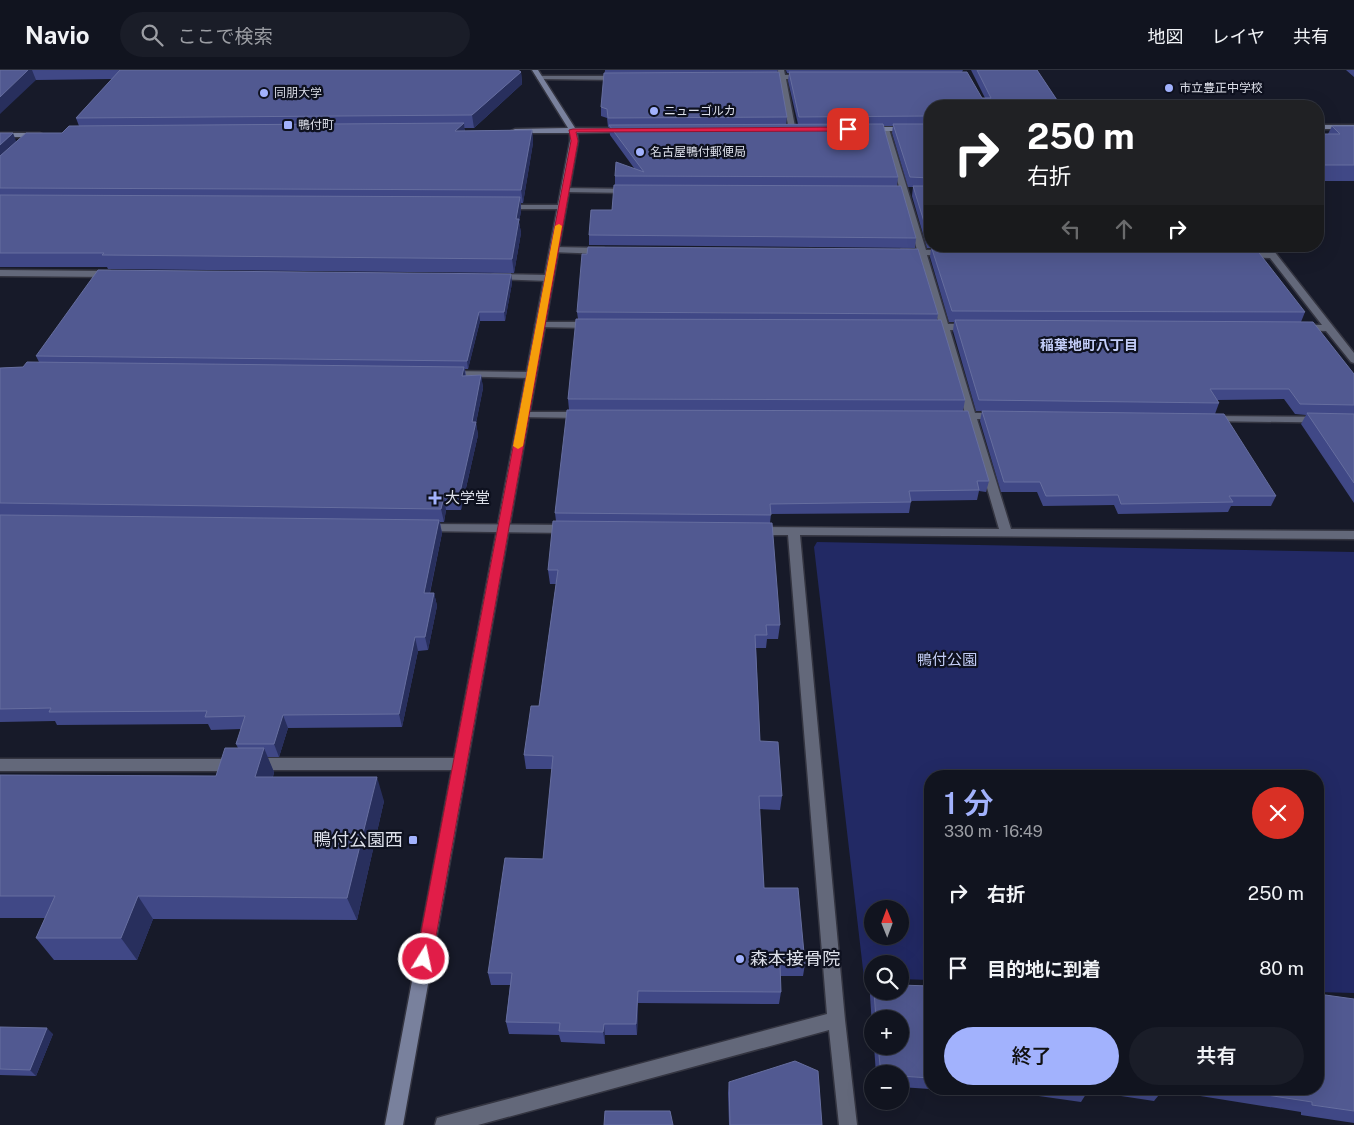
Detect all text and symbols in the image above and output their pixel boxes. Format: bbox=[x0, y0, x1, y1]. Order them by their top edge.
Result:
search box bbox=[120, 12, 470, 57]
text: Navio bbox=[25, 21, 90, 49]
icon: search bbox=[138, 21, 166, 49]
text: ここで検索 bbox=[178, 25, 273, 47]
text: 地図 bbox=[1148, 26, 1184, 47]
text: レイヤ bbox=[1212, 26, 1265, 47]
text: 共有 bbox=[1293, 26, 1329, 47]
place label: 市立豊正中学校 bbox=[1179, 81, 1263, 95]
marker: 市立豊正中学校 bbox=[1163, 82, 1175, 94]
place label: 同朋大学 bbox=[274, 86, 322, 100]
marker: 同朋大学 bbox=[258, 87, 270, 99]
place label: ニューゴルカ bbox=[664, 104, 736, 118]
marker: ニューゴルカ bbox=[648, 105, 660, 117]
pin bbox=[827, 108, 869, 150]
icon: arrive bbox=[834, 115, 862, 143]
text: 250 m bbox=[1027, 116, 1135, 157]
place label: 鴨付町 bbox=[298, 118, 334, 132]
marker: 鴨付町 bbox=[282, 119, 294, 131]
icon: right bbox=[944, 120, 1009, 185]
place label: 名古屋鴨付郵便局 bbox=[650, 145, 746, 159]
marker: 名古屋鴨付郵便局 bbox=[634, 146, 646, 158]
text: 右折 bbox=[1027, 163, 1071, 189]
icon: left bbox=[1057, 215, 1085, 243]
icon: ahead bbox=[1110, 215, 1138, 243]
icon: right bbox=[1163, 215, 1191, 243]
district label: 稲葉地町八丁目 bbox=[1040, 337, 1138, 353]
place label: 大学堂 bbox=[445, 489, 490, 506]
marker: 大学堂 bbox=[429, 492, 441, 504]
park label: 鴨付公園 bbox=[917, 651, 977, 668]
text: 1 分 bbox=[944, 785, 994, 821]
button: close bbox=[1252, 787, 1304, 839]
text: 330 m · 16:49 bbox=[944, 822, 1043, 841]
place label: 鴨付公園西 bbox=[313, 829, 403, 850]
marker: 鴨付公園西 bbox=[407, 834, 419, 846]
icon: right bbox=[944, 879, 972, 907]
text: 250 m bbox=[1248, 882, 1304, 904]
text: 右折 bbox=[987, 883, 1025, 905]
north arrow bbox=[864, 900, 909, 945]
map controls bbox=[864, 900, 909, 1110]
position arrow bbox=[397, 932, 449, 984]
place label: 森本接骨院 bbox=[750, 948, 840, 969]
marker: 森本接骨院 bbox=[734, 953, 746, 965]
icon: arrive bbox=[944, 954, 972, 982]
button: search bbox=[864, 955, 909, 1000]
text: 80 m bbox=[1259, 957, 1304, 979]
text: 目的地に到着 bbox=[987, 958, 1101, 980]
button: + bbox=[864, 1010, 909, 1055]
button: 終了 bbox=[944, 1027, 1119, 1085]
button: 共有 bbox=[1129, 1027, 1304, 1085]
button: − bbox=[864, 1065, 909, 1110]

